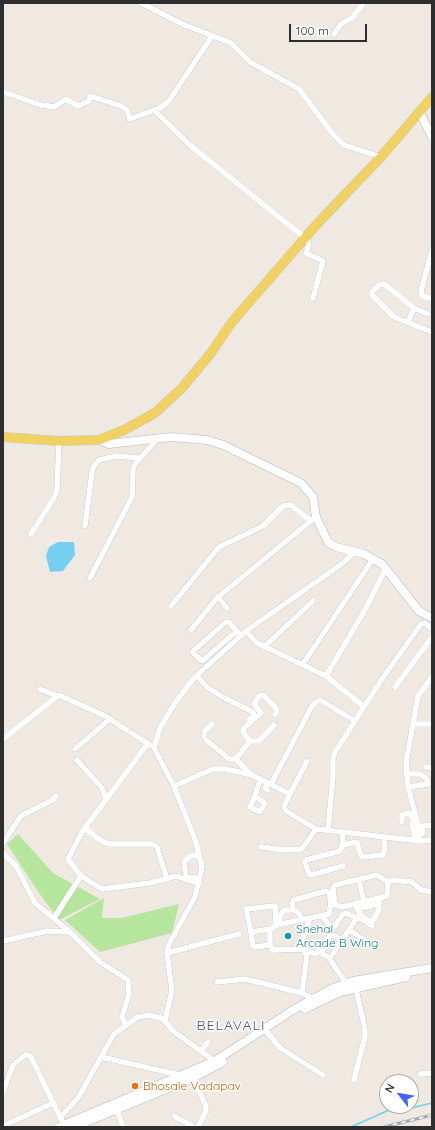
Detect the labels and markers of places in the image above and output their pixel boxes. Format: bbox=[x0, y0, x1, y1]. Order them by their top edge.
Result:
place label: Snehal Arcade B Wing bbox=[296, 922, 379, 950]
marker: Snehal Arcade B Wing bbox=[283, 931, 293, 941]
place label: Bhosale Vadapav bbox=[143, 1079, 241, 1093]
marker: Bhosale Vadapav bbox=[130, 1081, 140, 1091]

